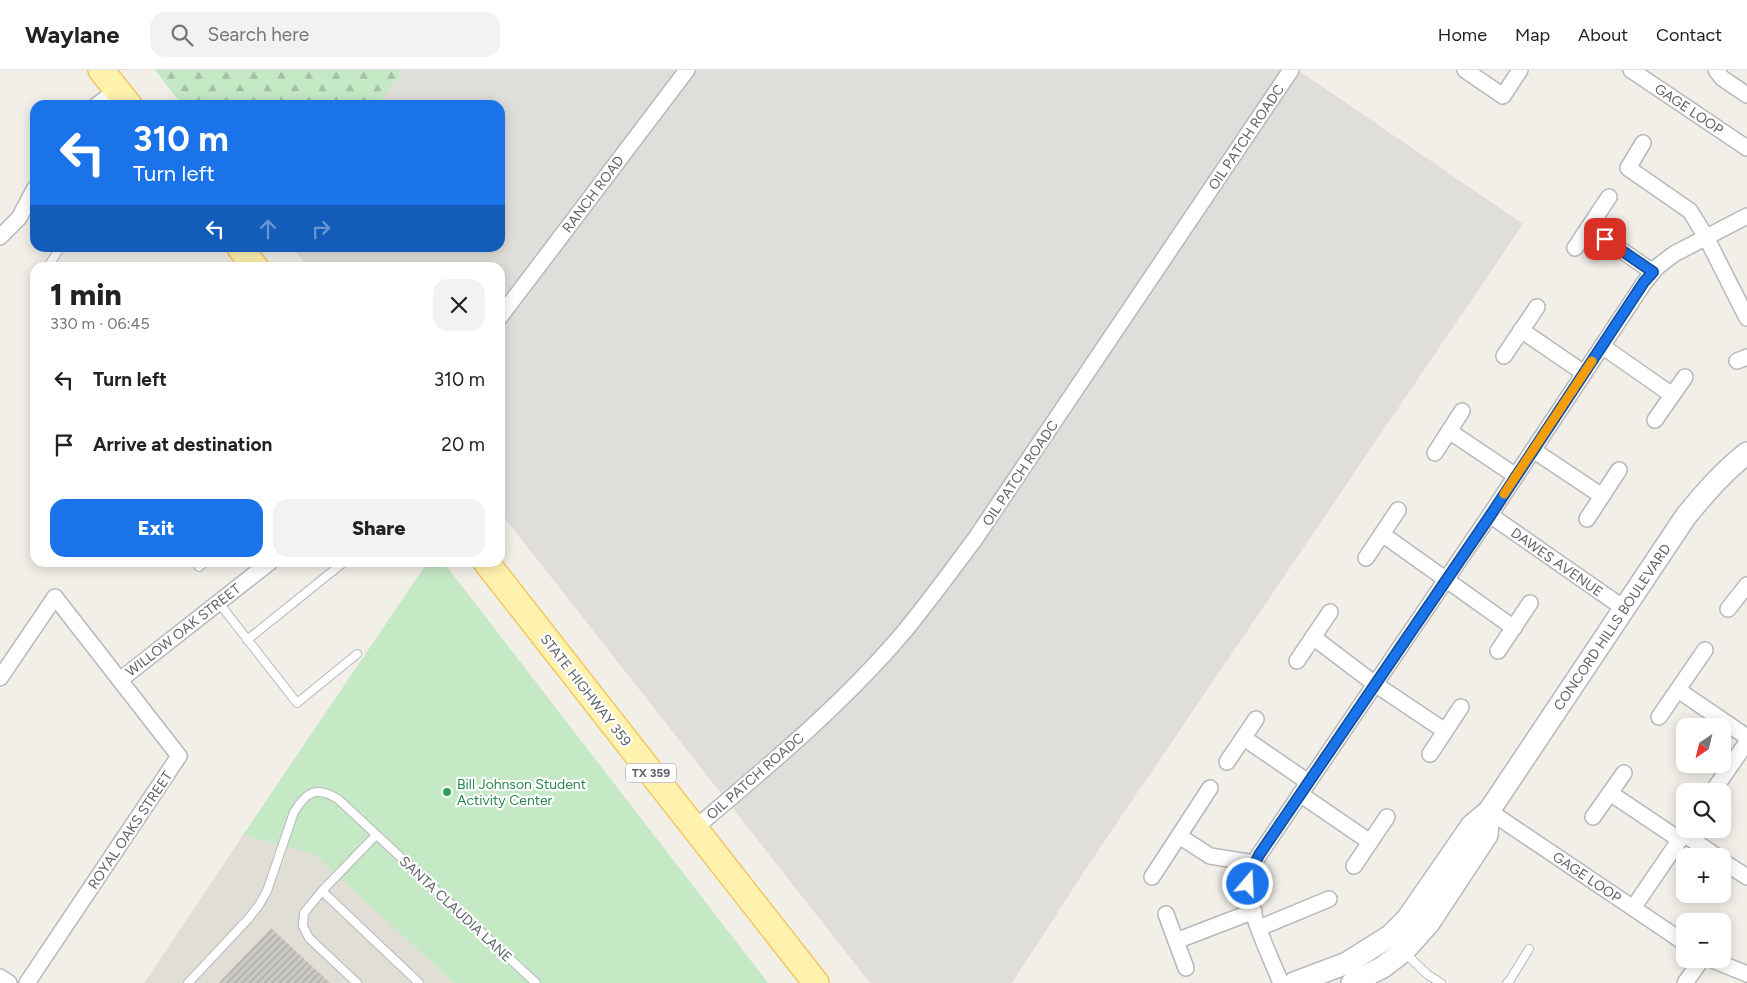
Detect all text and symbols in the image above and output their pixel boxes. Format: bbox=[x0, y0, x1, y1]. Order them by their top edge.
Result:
search box bbox=[150, 12, 500, 57]
text: Waylane bbox=[25, 20, 120, 49]
icon: search bbox=[168, 21, 196, 49]
text: Search here bbox=[208, 23, 309, 46]
text: Home bbox=[1438, 24, 1487, 46]
text: Map bbox=[1515, 24, 1550, 46]
text: About bbox=[1578, 24, 1628, 46]
text: Contact bbox=[1656, 24, 1722, 46]
street label: GAGE LOOP bbox=[1651, 80, 1726, 139]
street label: OIL PATCH ROADC bbox=[1205, 81, 1288, 193]
text: 310 m bbox=[133, 118, 229, 160]
icon: left bbox=[50, 120, 115, 185]
street label: RANCH ROAD bbox=[559, 152, 628, 236]
text: Turn left bbox=[133, 160, 215, 187]
icon: left bbox=[201, 215, 229, 243]
icon: ahead bbox=[254, 215, 282, 243]
icon: right bbox=[307, 215, 335, 243]
pin bbox=[1584, 218, 1626, 260]
icon: arrive bbox=[1591, 225, 1619, 253]
text: 1 min bbox=[50, 276, 122, 313]
button: close bbox=[433, 279, 485, 331]
text: 330 m · 06:45 bbox=[50, 314, 150, 333]
icon: left bbox=[50, 366, 78, 394]
text: Turn left bbox=[93, 368, 167, 391]
text: 310 m bbox=[434, 368, 485, 391]
street label: OIL PATCH ROADC bbox=[979, 417, 1062, 529]
icon: arrive bbox=[50, 431, 78, 459]
text: Arrive at destination bbox=[93, 433, 272, 456]
text: 20 m bbox=[441, 433, 485, 456]
button: Exit bbox=[50, 499, 263, 557]
button: Share bbox=[273, 499, 485, 557]
street label: DAWES AVENUE bbox=[1507, 524, 1606, 600]
street label: CONCORD HILLS BOULEVARD bbox=[1550, 541, 1675, 714]
street label: WILLOW OAK STREET bbox=[123, 580, 244, 680]
street label: STATE HIGHWAY 359 bbox=[537, 631, 635, 750]
north arrow bbox=[1676, 718, 1731, 772]
map controls bbox=[1676, 718, 1731, 968]
street label: OIL PATCH ROADC bbox=[703, 729, 807, 823]
road number: TX 359 bbox=[626, 764, 676, 782]
street label: ROYAL OAKS STREET bbox=[85, 768, 176, 892]
place label: Bill Johnson Student Activity Center bbox=[457, 776, 586, 809]
button: search bbox=[1676, 783, 1731, 838]
marker: Bill Johnson Student Activity Center bbox=[441, 786, 453, 798]
street label: GAGE LOOP bbox=[1549, 848, 1624, 907]
button: + bbox=[1676, 848, 1731, 903]
street label: SANTA CLAUDIA LANE bbox=[396, 853, 515, 966]
position arrow bbox=[1221, 857, 1273, 909]
button: − bbox=[1676, 913, 1731, 968]

